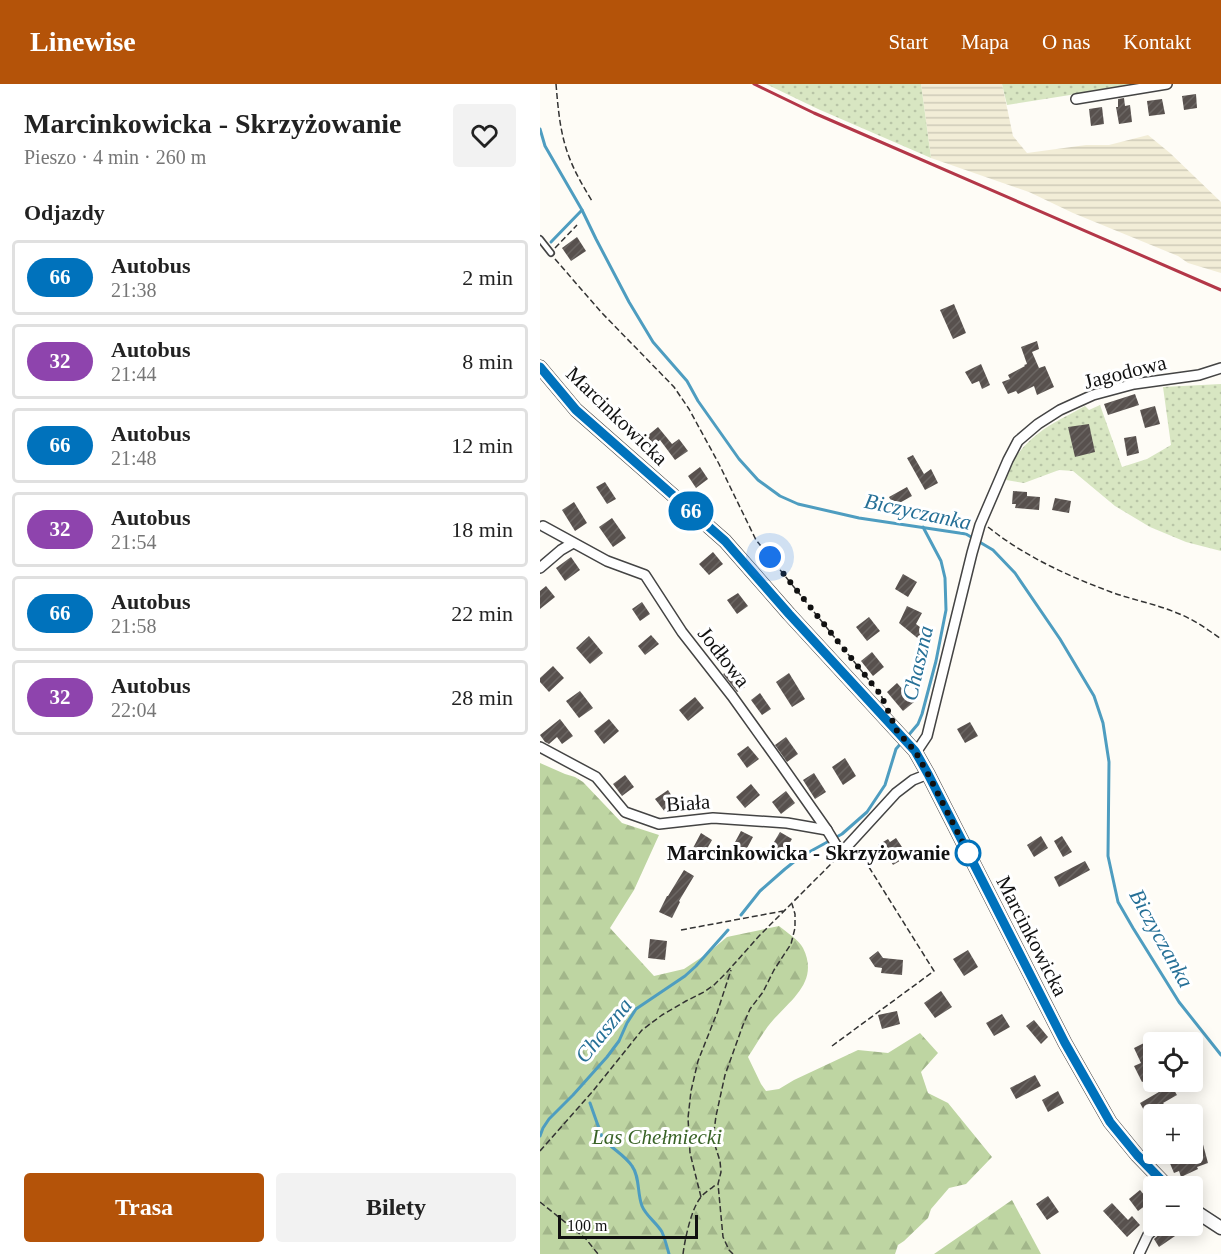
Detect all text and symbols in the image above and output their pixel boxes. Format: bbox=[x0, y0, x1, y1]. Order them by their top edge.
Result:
text: Linewise bbox=[30, 26, 136, 57]
text: Start bbox=[888, 30, 928, 54]
text: Mapa bbox=[961, 30, 1009, 54]
text: O nas bbox=[1042, 30, 1090, 54]
text: Kontakt bbox=[1123, 30, 1191, 54]
button: heart bbox=[453, 104, 516, 167]
text: Marcinkowicka - Skrzyżowanie bbox=[24, 108, 401, 139]
text: Pieszo · 4 min · 260 m bbox=[24, 146, 206, 168]
text: Odjazdy bbox=[24, 200, 105, 225]
text: Autobus bbox=[111, 253, 190, 278]
text: 66 bbox=[50, 265, 71, 289]
text: 2 min bbox=[462, 265, 513, 290]
text: 21:38 bbox=[111, 279, 157, 301]
text: Autobus bbox=[111, 337, 190, 362]
text: 32 bbox=[50, 349, 71, 373]
text: 8 min bbox=[462, 349, 513, 374]
street label: Jagodowa bbox=[1081, 350, 1169, 394]
street label: Marcinkowicka bbox=[561, 362, 673, 471]
text: 21:44 bbox=[111, 363, 157, 385]
text: Autobus bbox=[111, 421, 190, 446]
text: 66 bbox=[50, 433, 71, 457]
text: 12 min bbox=[451, 433, 513, 458]
text: 21:48 bbox=[111, 447, 157, 469]
water label: Biczyczanka bbox=[862, 488, 974, 535]
line badge: 66 bbox=[664, 492, 718, 530]
text: 66 bbox=[681, 499, 702, 523]
text: Autobus bbox=[111, 505, 190, 530]
text: 32 bbox=[50, 517, 71, 541]
text: 18 min bbox=[451, 517, 513, 542]
text: 21:54 bbox=[111, 531, 157, 553]
your location bbox=[755, 542, 785, 572]
text: Autobus bbox=[111, 589, 190, 614]
text: 66 bbox=[50, 601, 71, 625]
text: 22 min bbox=[451, 601, 513, 626]
text: 21:58 bbox=[111, 615, 157, 637]
street label: Jodłowa bbox=[693, 622, 755, 692]
water label: Chaszna bbox=[897, 623, 938, 703]
text: Autobus bbox=[111, 673, 190, 698]
text: 32 bbox=[50, 685, 71, 709]
text: 28 min bbox=[451, 685, 513, 710]
text: 22:04 bbox=[111, 699, 157, 721]
street label: Biała bbox=[665, 789, 712, 817]
marker: Marcinkowicka - Skrzyżowanie bbox=[955, 840, 981, 866]
place label: Marcinkowicka - Skrzyżowanie bbox=[667, 841, 950, 865]
street label: Marcinkowicka bbox=[991, 872, 1073, 1001]
water label: Biczyczanka bbox=[1124, 885, 1199, 992]
water label: Chaszna bbox=[570, 993, 637, 1068]
map controls bbox=[1143, 1032, 1203, 1236]
button: locate bbox=[1143, 1032, 1203, 1092]
button: + bbox=[1143, 1104, 1203, 1164]
park label: Las Chełmiecki bbox=[591, 1125, 722, 1149]
button: Trasa bbox=[24, 1173, 264, 1242]
button: Bilety bbox=[276, 1173, 516, 1242]
button: − bbox=[1143, 1176, 1203, 1236]
scale bar bbox=[558, 1212, 698, 1240]
text: 100 m bbox=[567, 1217, 607, 1234]

